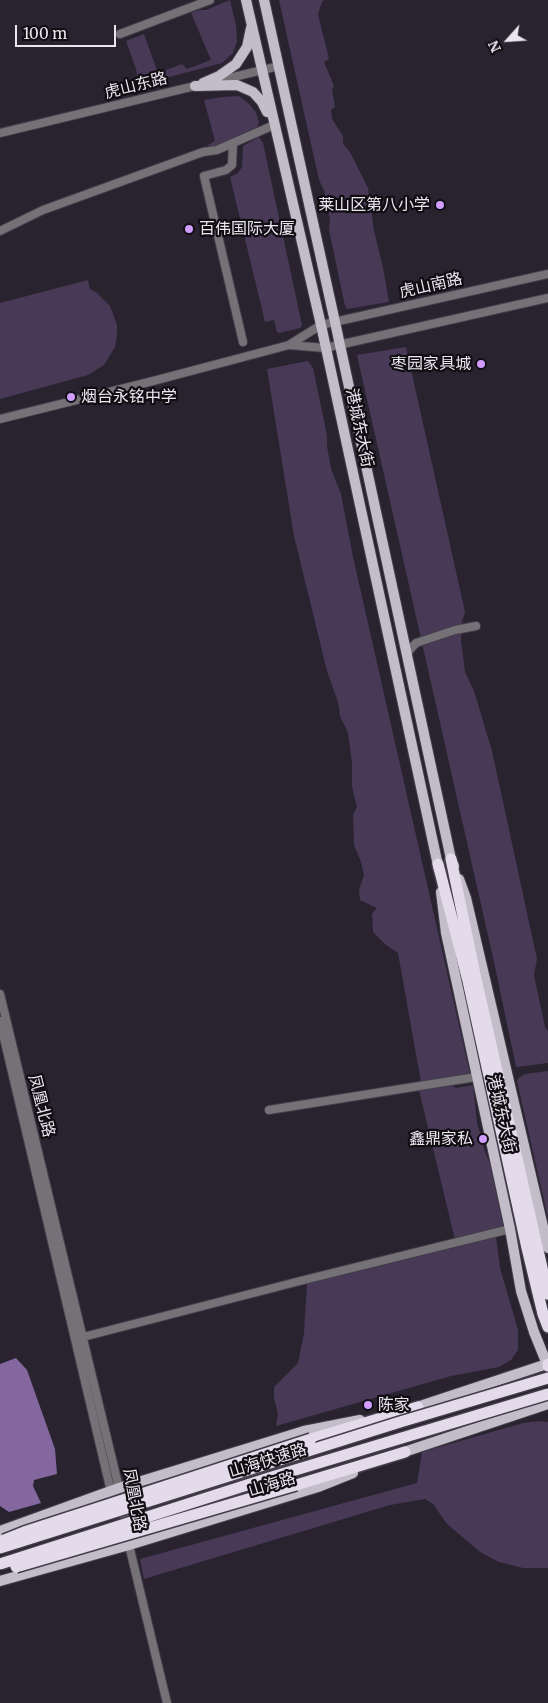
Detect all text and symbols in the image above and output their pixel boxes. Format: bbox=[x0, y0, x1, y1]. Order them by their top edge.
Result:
scale bar bbox=[18, 15, 119, 47]
north arrow bbox=[483, 15, 533, 65]
text: 100 m bbox=[23, 24, 67, 43]
text: N bbox=[484, 38, 505, 55]
street label: 虎山东路 bbox=[103, 69, 169, 103]
place label: 莱山区第八小学 bbox=[318, 195, 430, 215]
marker: 莱山区第八小学 bbox=[434, 199, 446, 211]
place label: 百伟国际大厦 bbox=[199, 219, 295, 239]
marker: 百伟国际大厦 bbox=[183, 223, 195, 235]
street label: 虎山南路 bbox=[398, 269, 464, 303]
place label: 枣园家具城 bbox=[391, 354, 471, 374]
marker: 枣园家具城 bbox=[475, 358, 487, 370]
place label: 烟台永铭中学 bbox=[81, 387, 177, 407]
street label: 港城东大街 bbox=[341, 387, 377, 469]
marker: 烟台永铭中学 bbox=[65, 391, 77, 403]
street label: 凤凰北路 bbox=[24, 1073, 58, 1139]
street label: 港城东大街 bbox=[483, 1073, 519, 1155]
place label: 鑫鼎家私 bbox=[409, 1129, 473, 1149]
marker: 鑫鼎家私 bbox=[477, 1133, 489, 1145]
place label: 陈家 bbox=[378, 1395, 410, 1415]
marker: 陈家 bbox=[362, 1399, 374, 1411]
street label: 山海快速路 bbox=[227, 1440, 309, 1482]
street label: 凤凰北路 bbox=[118, 1467, 150, 1533]
street label: 山海路 bbox=[246, 1469, 298, 1501]

